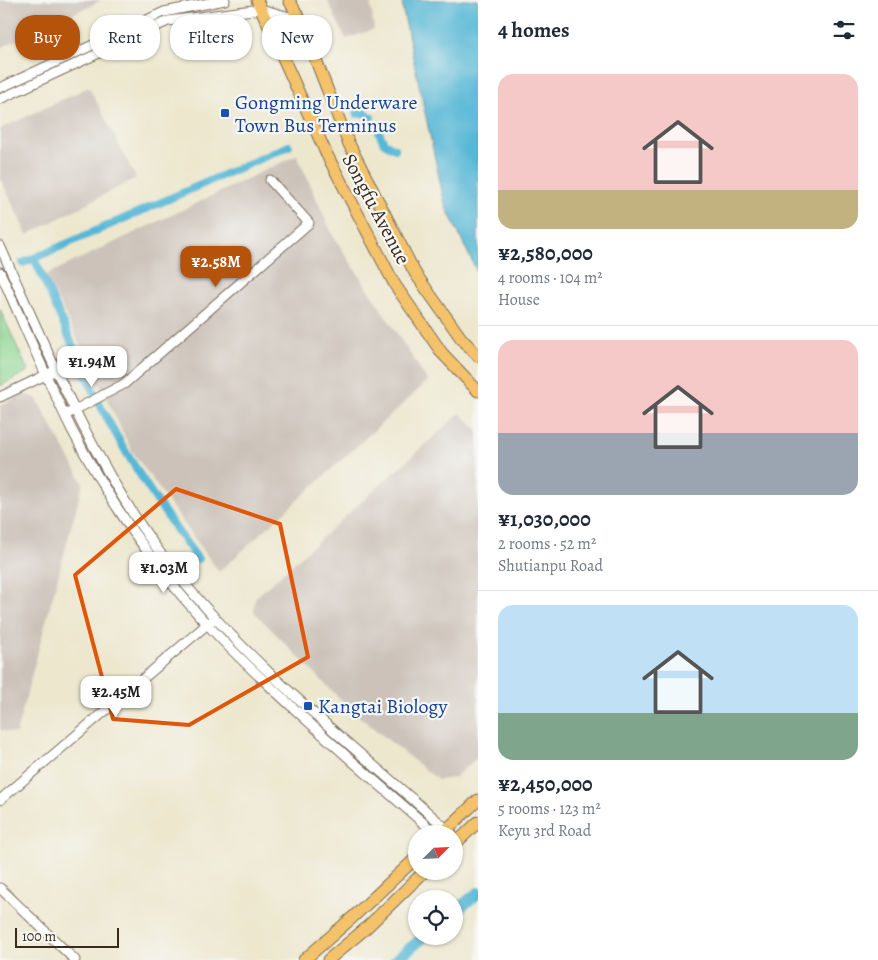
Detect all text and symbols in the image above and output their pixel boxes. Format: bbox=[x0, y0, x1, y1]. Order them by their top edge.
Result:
chip: Buy bbox=[15, 15, 80, 60]
chip: Rent bbox=[90, 15, 160, 60]
chip: Filters bbox=[170, 15, 252, 60]
chip: New bbox=[262, 15, 332, 60]
text: 4 homes bbox=[498, 16, 570, 44]
icon: filters bbox=[830, 16, 858, 44]
place label: Gongming Underware Town Bus Terminus bbox=[235, 89, 417, 139]
marker: Gongming Underware Town Bus Terminus bbox=[219, 107, 231, 119]
icon: home bbox=[633, 107, 723, 197]
street label: Songfu Avenue bbox=[335, 149, 417, 269]
text: ¥2,580,000 bbox=[498, 239, 593, 267]
pin: ¥2.58M bbox=[175, 246, 257, 288]
text: ¥2.58M bbox=[191, 251, 241, 273]
text: 4 rooms · 104 m² bbox=[498, 267, 603, 289]
text: House bbox=[498, 289, 540, 311]
pin: ¥1.94M bbox=[51, 346, 133, 388]
text: ¥1.94M bbox=[68, 351, 116, 373]
icon: home bbox=[633, 372, 723, 462]
text: ¥1,030,000 bbox=[498, 505, 591, 533]
text: 2 rooms · 52 m² bbox=[498, 533, 596, 555]
pin: ¥1.03M bbox=[123, 552, 205, 594]
text: Shutianpu Road bbox=[498, 555, 603, 577]
text: ¥1.03M bbox=[140, 557, 188, 579]
icon: home bbox=[633, 637, 723, 727]
pin: ¥2.45M bbox=[75, 676, 157, 718]
text: ¥2.45M bbox=[91, 681, 141, 703]
place label: Kangtai Biology bbox=[318, 693, 448, 720]
marker: Kangtai Biology bbox=[302, 700, 314, 712]
text: ¥2,450,000 bbox=[498, 770, 593, 798]
text: 5 rooms · 123 m² bbox=[498, 798, 601, 820]
text: Keyu 3rd Road bbox=[498, 820, 591, 842]
north arrow bbox=[408, 825, 462, 880]
map controls bbox=[408, 825, 463, 945]
button: locate bbox=[408, 890, 463, 945]
scale bar bbox=[15, 925, 119, 948]
text: 100 m bbox=[22, 927, 56, 946]

